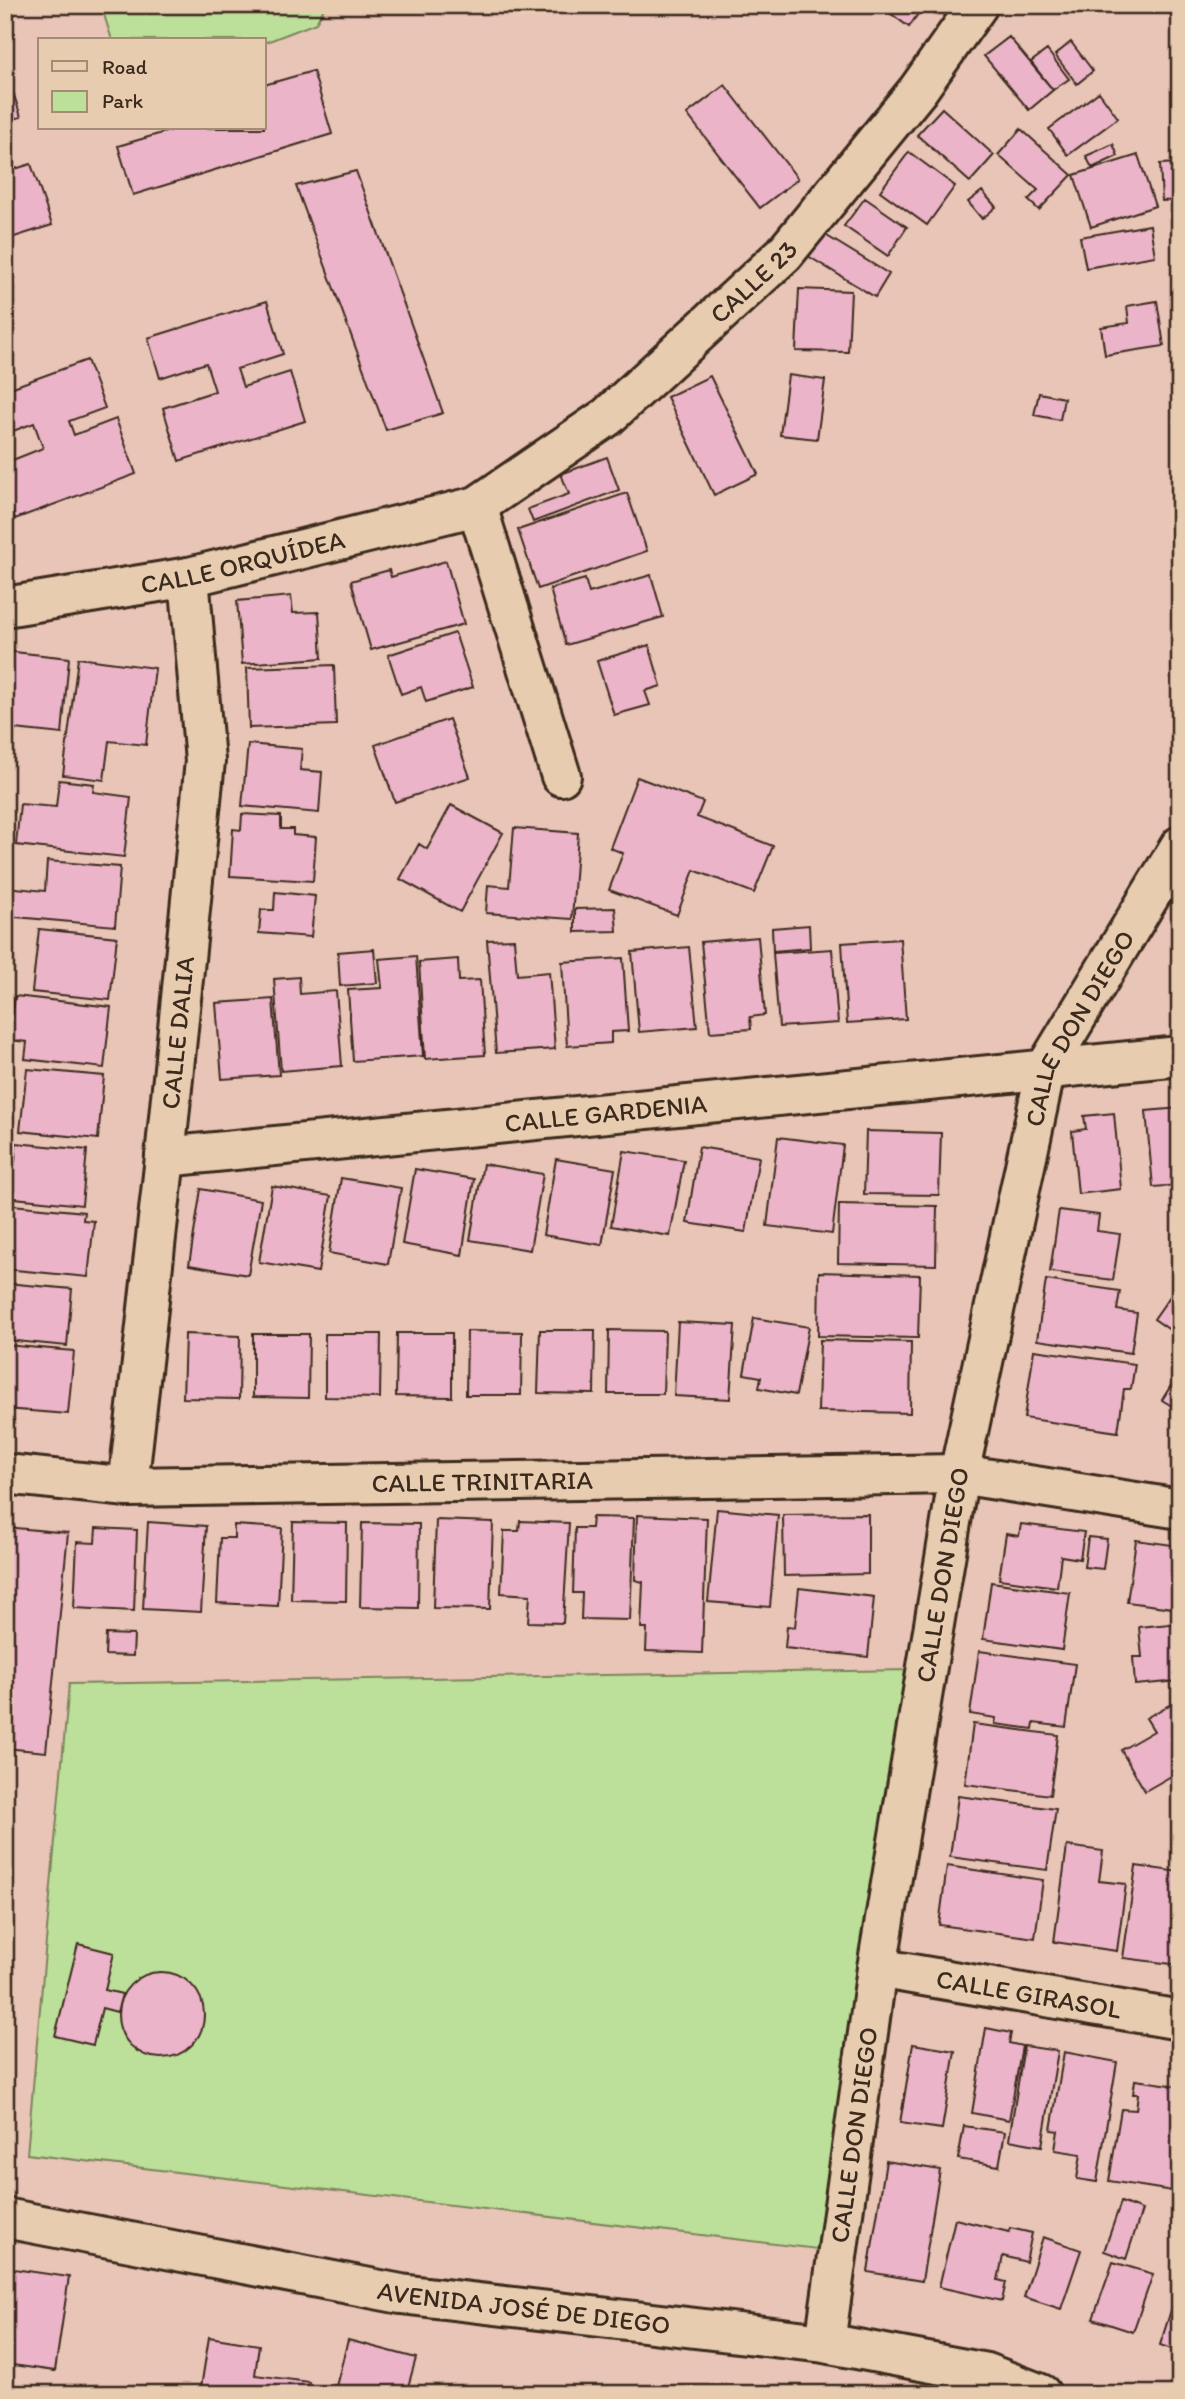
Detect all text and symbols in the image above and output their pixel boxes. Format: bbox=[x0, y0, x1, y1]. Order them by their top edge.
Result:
legend bbox=[38, 38, 266, 130]
text: Road bbox=[102, 54, 148, 79]
text: Park bbox=[102, 88, 144, 113]
street label: CALLE 23 bbox=[703, 234, 804, 330]
street label: CALLE ORQUÍDEA bbox=[138, 523, 348, 601]
street label: CALLE DON DIEGO bbox=[1018, 924, 1141, 1129]
street label: CALLE DALIA bbox=[154, 954, 201, 1111]
street label: CALLE GARDENIA bbox=[503, 1087, 709, 1139]
street label: CALLE TRINITARIA bbox=[371, 1464, 594, 1499]
street label: CALLE DON DIEGO bbox=[909, 1465, 976, 1685]
street label: CALLE GIRASOL bbox=[934, 1962, 1124, 2026]
street label: CALLE DON DIEGO bbox=[823, 2025, 885, 2245]
street label: AVENIDA JOSÉ DE DIEGO bbox=[375, 2274, 672, 2341]

